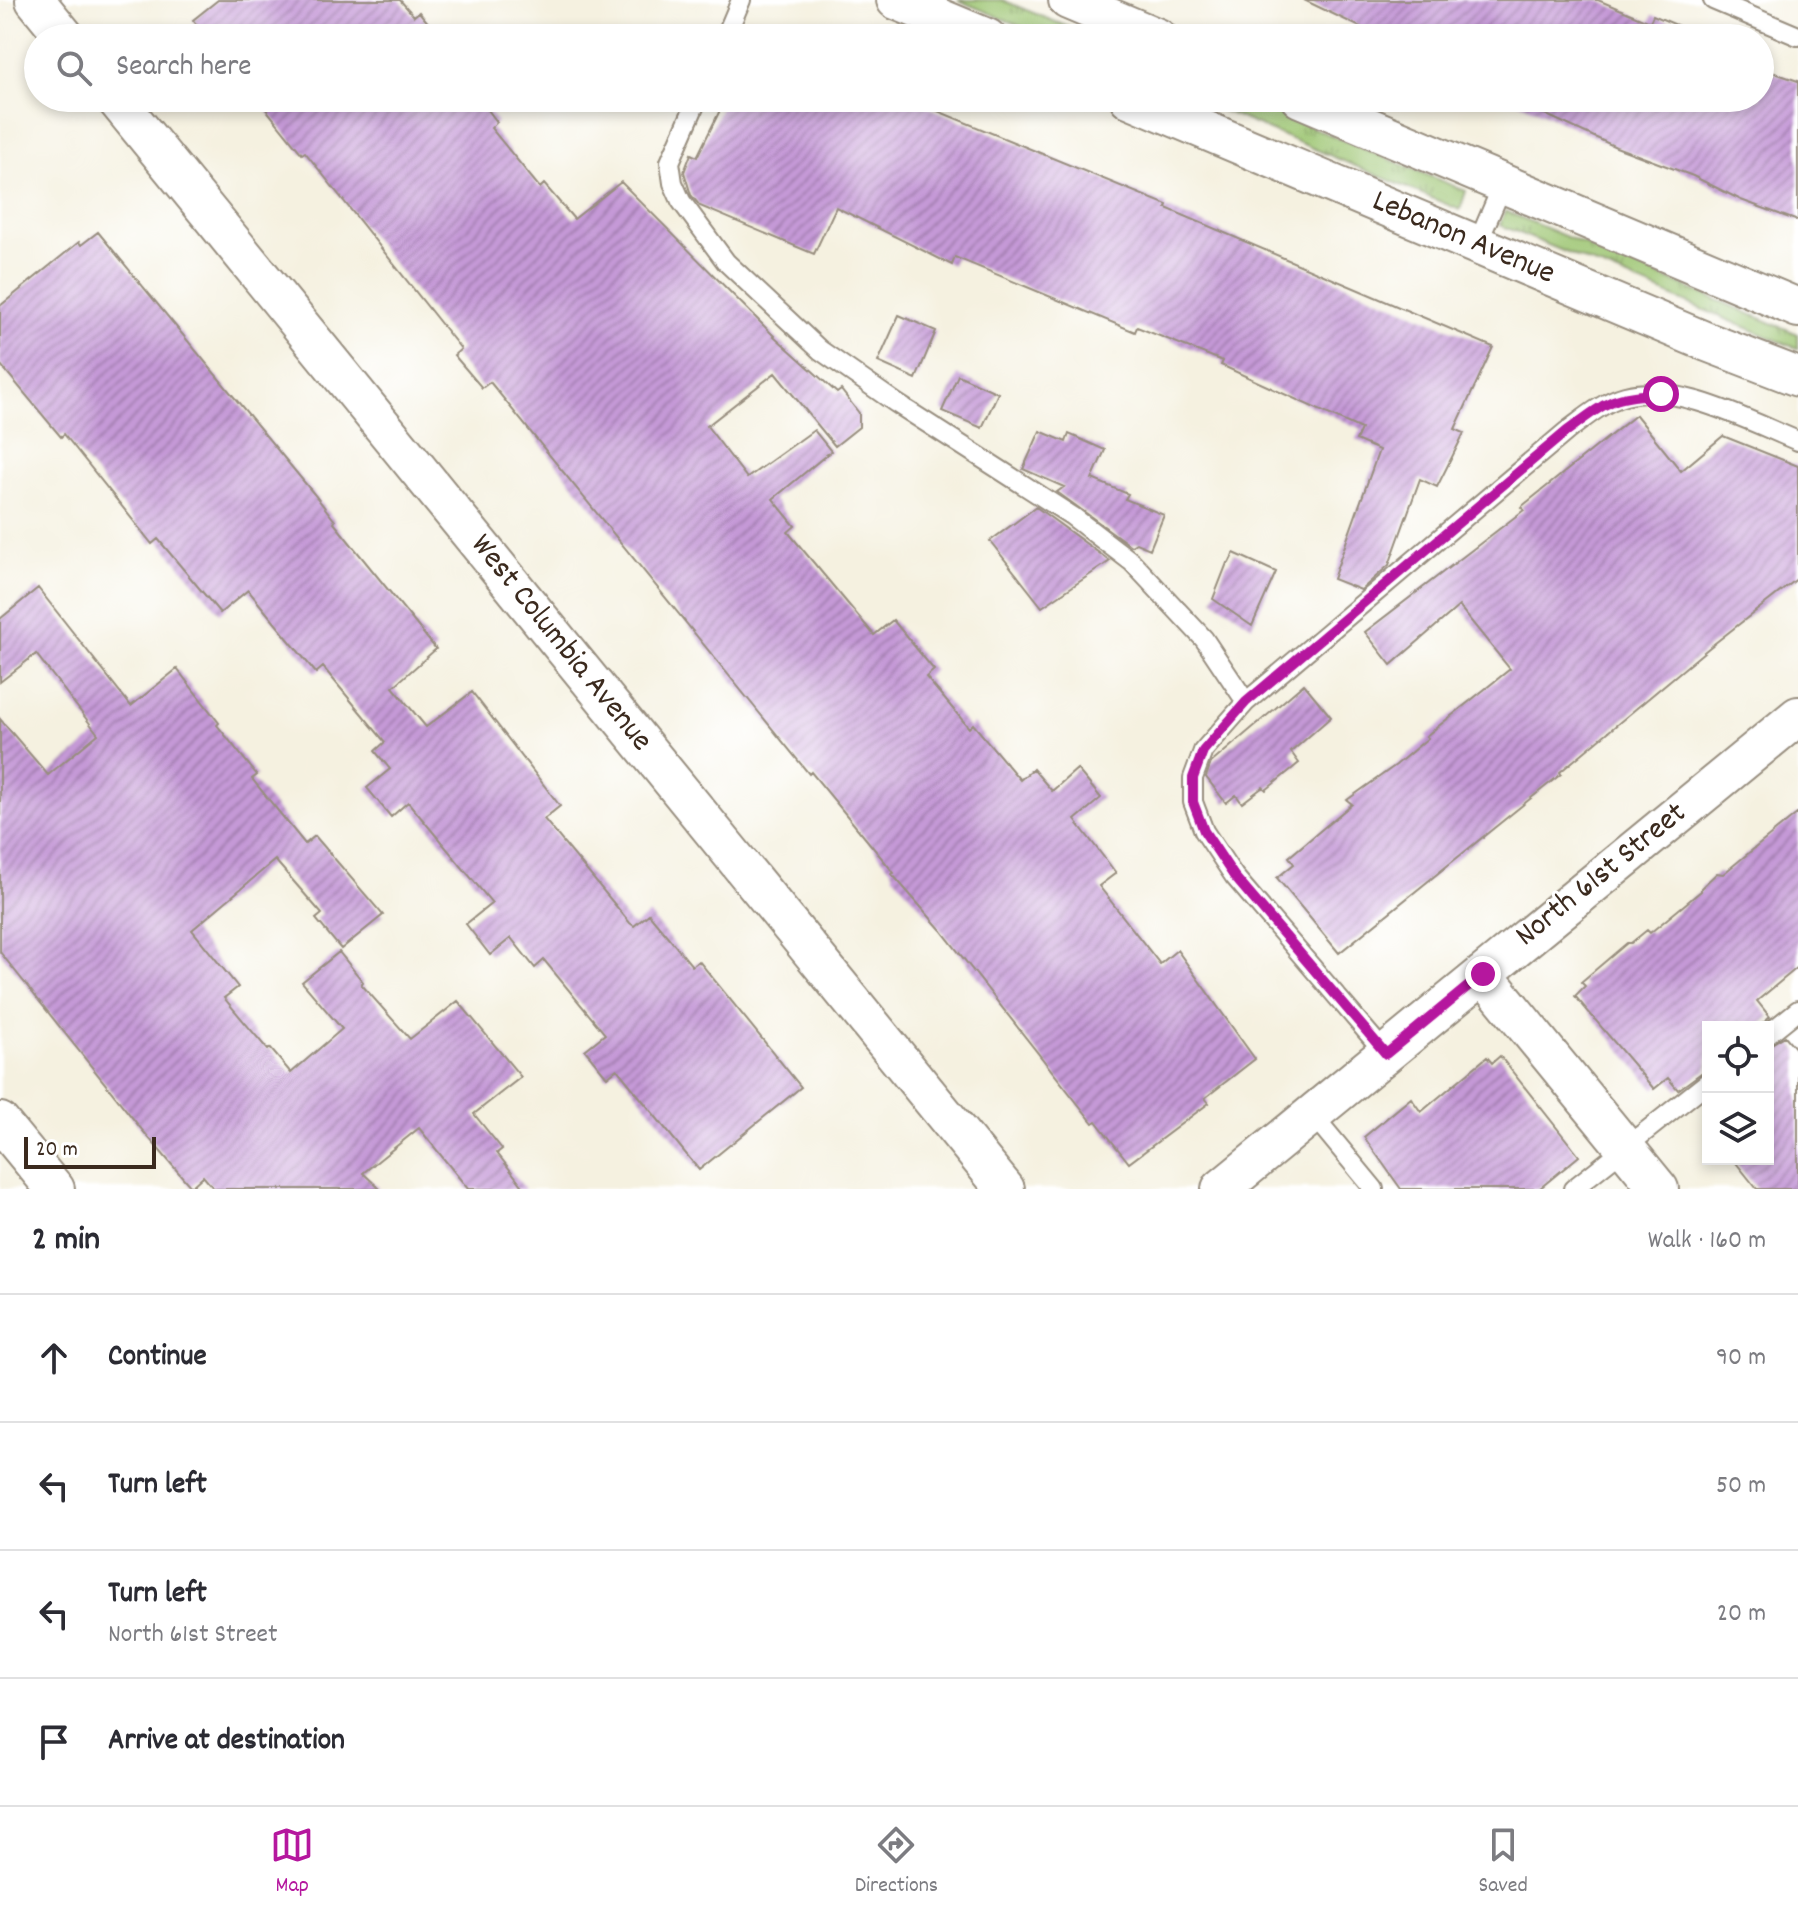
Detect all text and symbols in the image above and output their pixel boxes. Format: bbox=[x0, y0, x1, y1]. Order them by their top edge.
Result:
search box bbox=[24, 24, 1774, 112]
icon: search bbox=[52, 46, 96, 90]
text: Search here bbox=[116, 47, 252, 90]
street label: Lebanon Avenue bbox=[1364, 180, 1562, 298]
route start bbox=[1643, 376, 1679, 412]
street label: West Columbia Avenue bbox=[458, 525, 662, 763]
street label: North 61st Street bbox=[1506, 792, 1698, 960]
route end bbox=[1465, 956, 1501, 992]
map controls bbox=[1702, 1021, 1774, 1165]
button: locate bbox=[1702, 1021, 1774, 1093]
button: layers bbox=[1702, 1093, 1774, 1165]
scale bar bbox=[24, 1133, 156, 1169]
text: 20 m bbox=[36, 1135, 78, 1166]
text: 2 min bbox=[32, 1217, 100, 1266]
text: Walk · 160 m bbox=[1648, 1223, 1766, 1260]
icon: ahead bbox=[32, 1336, 76, 1380]
text: Continue bbox=[108, 1337, 207, 1380]
text: 90 m bbox=[1716, 1340, 1766, 1377]
icon: left bbox=[32, 1464, 76, 1508]
text: Turn left bbox=[108, 1465, 207, 1508]
text: 50 m bbox=[1716, 1468, 1766, 1505]
text: Turn left bbox=[108, 1574, 207, 1617]
icon: left bbox=[32, 1592, 76, 1636]
text: 20 m bbox=[1717, 1596, 1766, 1633]
text: North 61st Street bbox=[108, 1617, 278, 1654]
icon: arrive bbox=[32, 1720, 76, 1764]
text: Arrive at destination bbox=[108, 1721, 345, 1764]
tab: Map bbox=[270, 1823, 314, 1902]
tab: Directions bbox=[855, 1823, 938, 1902]
tab: Saved bbox=[1479, 1823, 1528, 1902]

